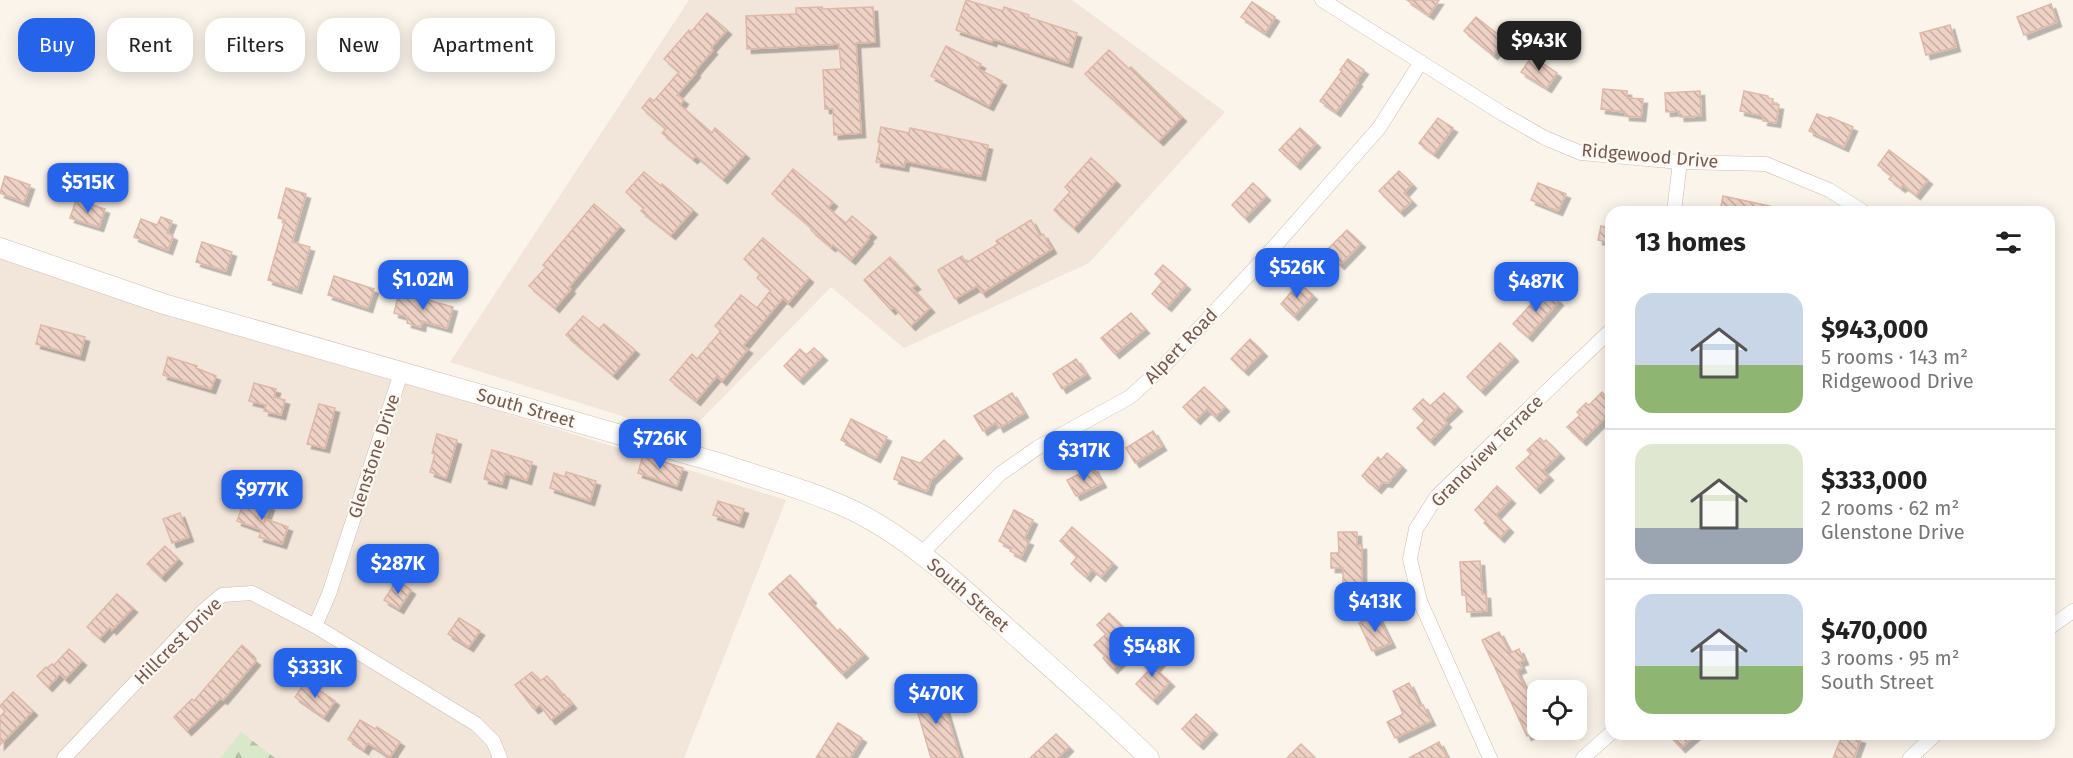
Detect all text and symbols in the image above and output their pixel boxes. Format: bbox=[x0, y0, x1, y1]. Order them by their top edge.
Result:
chip: Buy bbox=[18, 18, 95, 72]
chip: Rent bbox=[107, 18, 193, 72]
chip: Filters bbox=[205, 18, 305, 72]
chip: New bbox=[317, 18, 400, 72]
chip: Apartment bbox=[412, 18, 555, 72]
pin: $943K bbox=[1497, 21, 1581, 72]
text: $943K bbox=[1511, 28, 1567, 52]
street label: Ridgewood Drive bbox=[1581, 139, 1719, 173]
pin: $515K bbox=[46, 163, 130, 214]
text: $515K bbox=[61, 170, 115, 194]
icon: filters bbox=[1992, 226, 2025, 259]
text: 13 homes bbox=[1635, 227, 1746, 258]
pin: $526K bbox=[1255, 248, 1339, 299]
text: $526K bbox=[1269, 255, 1325, 279]
pin: $1.02M bbox=[374, 260, 472, 311]
pin: $487K bbox=[1494, 262, 1578, 313]
text: $1.02M bbox=[392, 267, 454, 291]
text: $487K bbox=[1508, 269, 1564, 293]
street label: Alpert Road bbox=[1140, 304, 1222, 388]
text: $943,000 bbox=[1821, 314, 1928, 345]
icon: home bbox=[1683, 317, 1755, 389]
text: 5 rooms · 143 m² bbox=[1821, 345, 1968, 369]
text: Ridgewood Drive bbox=[1821, 369, 1974, 393]
street label: South Street bbox=[474, 383, 578, 433]
street label: Grandview Terrace bbox=[1426, 390, 1548, 512]
street label: Glenstone Drive bbox=[344, 391, 404, 521]
pin: $726K bbox=[618, 419, 702, 470]
text: $726K bbox=[633, 426, 687, 450]
pin: $317K bbox=[1042, 431, 1126, 482]
text: $317K bbox=[1058, 438, 1110, 462]
text: $333,000 bbox=[1821, 465, 1927, 496]
icon: home bbox=[1683, 468, 1755, 540]
pin: $977K bbox=[220, 470, 304, 521]
text: $977K bbox=[236, 477, 289, 501]
text: 2 rooms · 62 m² bbox=[1821, 496, 1959, 520]
text: Glenstone Drive bbox=[1821, 520, 1965, 544]
pin: $287K bbox=[356, 544, 440, 595]
text: $287K bbox=[371, 551, 425, 575]
street label: South Street bbox=[922, 553, 1014, 637]
pin: $413K bbox=[1333, 582, 1417, 633]
text: $413K bbox=[1348, 589, 1402, 613]
street label: Hillcrest Drive bbox=[130, 593, 226, 689]
text: $470,000 bbox=[1821, 615, 1928, 646]
icon: home bbox=[1683, 618, 1755, 690]
pin: $548K bbox=[1110, 627, 1194, 678]
text: $548K bbox=[1123, 634, 1181, 658]
text: 3 rooms · 95 m² bbox=[1821, 646, 1960, 670]
pin: $333K bbox=[273, 648, 357, 699]
text: $333K bbox=[288, 655, 342, 679]
text: South Street bbox=[1821, 670, 1934, 694]
pin: $470K bbox=[894, 674, 978, 725]
map controls bbox=[1527, 680, 1587, 740]
button: locate bbox=[1527, 680, 1587, 740]
text: $470K bbox=[908, 681, 964, 705]

